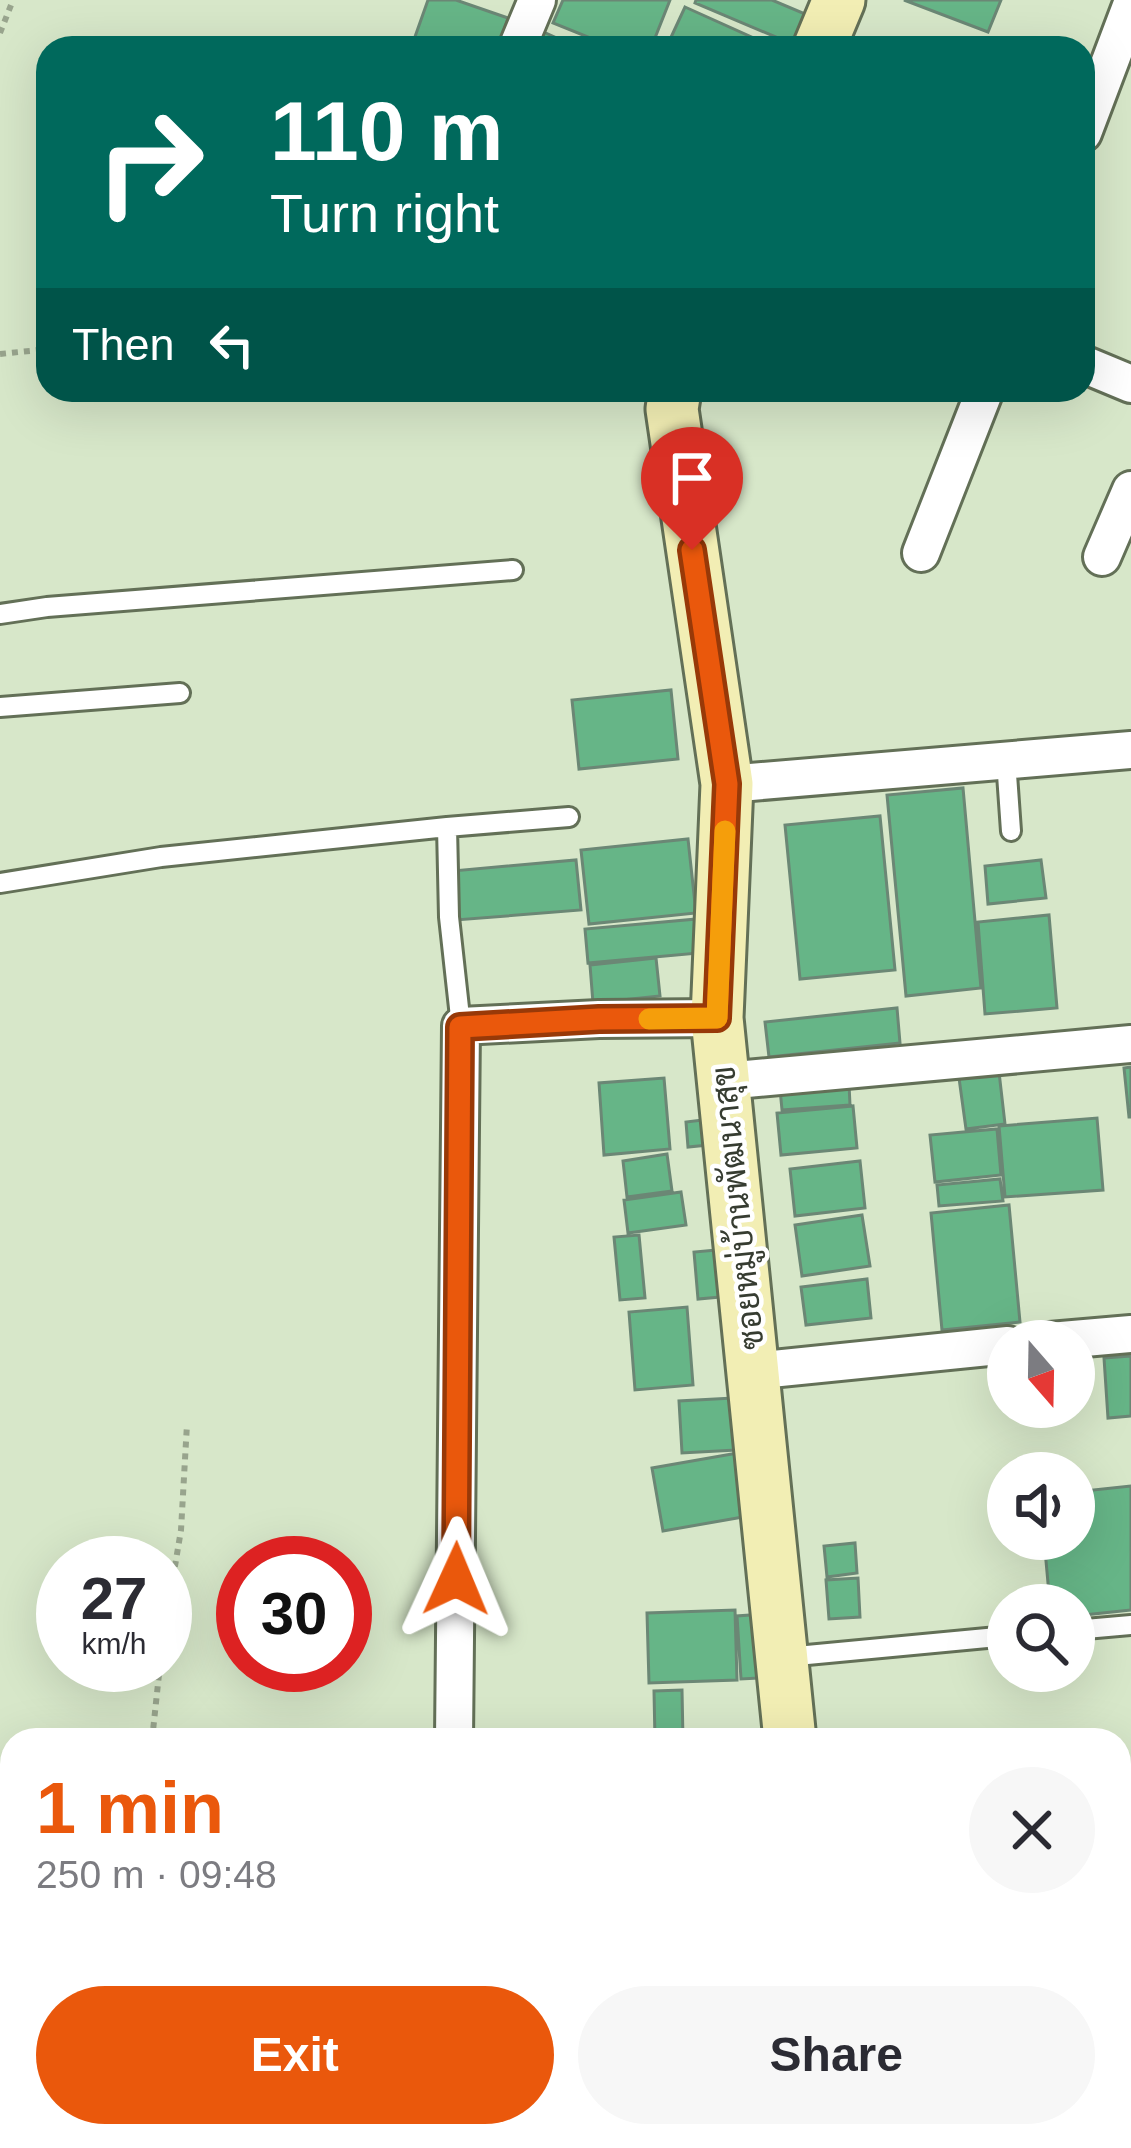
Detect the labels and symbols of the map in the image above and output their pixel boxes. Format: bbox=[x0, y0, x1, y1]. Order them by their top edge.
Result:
pin bbox=[641, 427, 743, 550]
street label: ซอยหมู่บ้านพัฒนาสุข bbox=[702, 1064, 775, 1352]
north arrow bbox=[987, 1320, 1095, 1428]
position arrow bbox=[393, 1516, 519, 1642]
speed limit sign: 30 bbox=[216, 1536, 372, 1692]

